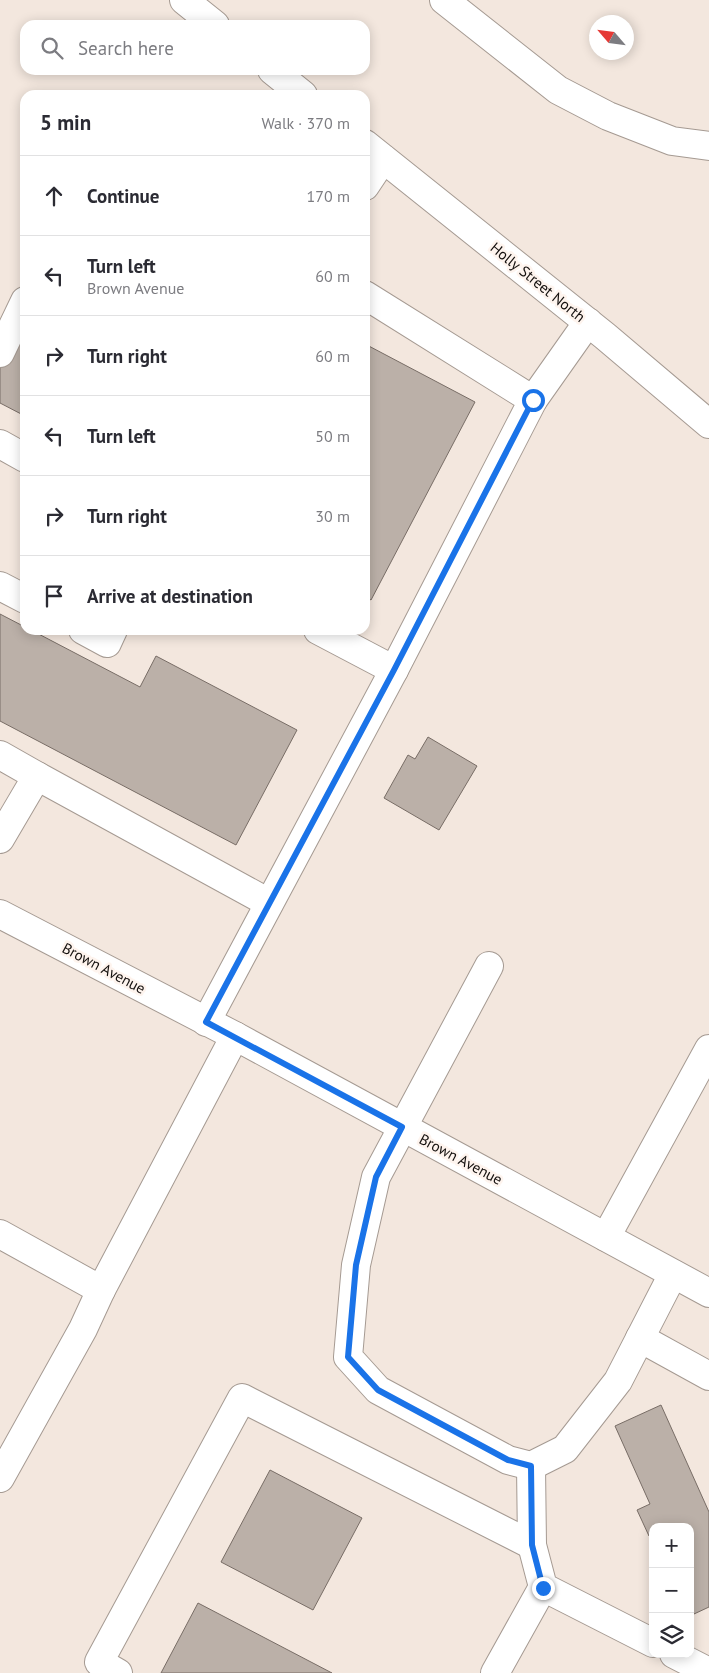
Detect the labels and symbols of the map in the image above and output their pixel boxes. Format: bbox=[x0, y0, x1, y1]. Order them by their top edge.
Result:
north arrow bbox=[589, 15, 634, 60]
street label: Holly Street North bbox=[487, 238, 589, 326]
route start bbox=[522, 389, 545, 412]
street label: Brown Avenue bbox=[59, 938, 149, 998]
street label: Brown Avenue bbox=[416, 1129, 506, 1189]
route end bbox=[532, 1577, 555, 1600]

